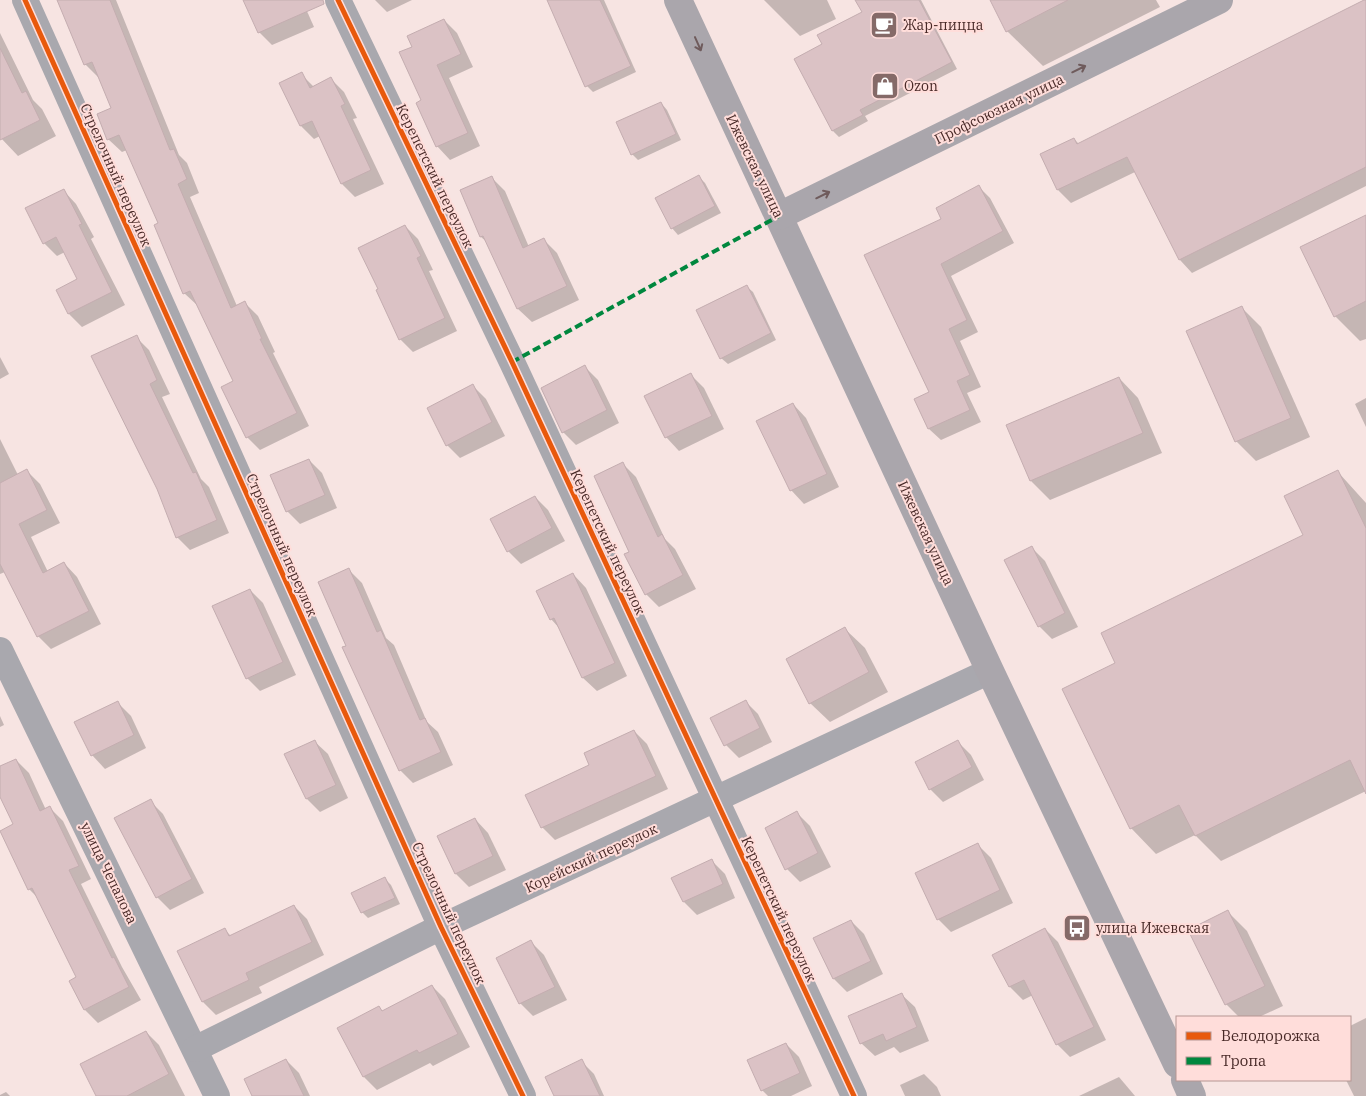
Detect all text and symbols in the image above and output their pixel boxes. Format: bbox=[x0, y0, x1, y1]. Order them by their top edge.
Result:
cafe icon: Жар-пицца bbox=[869, 10, 899, 40]
place label: Жар-пицца bbox=[903, 16, 984, 34]
one-way arrow bbox=[693, 36, 703, 51]
one-way arrow bbox=[1071, 64, 1086, 74]
street label: Профсоюзная улица bbox=[931, 70, 1067, 148]
shop icon: Ozon bbox=[870, 71, 900, 101]
place label: Ozon bbox=[904, 77, 938, 95]
street label: Стрелочный переулок bbox=[76, 101, 156, 249]
street label: Керепетский переулок bbox=[392, 101, 478, 251]
street label: Ижевская улица bbox=[722, 111, 788, 221]
one-way arrow bbox=[815, 190, 830, 199]
street label: Керепетский переулок bbox=[566, 466, 650, 618]
street label: Стрелочный переулок bbox=[242, 471, 322, 619]
street label: Ижевская улица bbox=[894, 478, 958, 588]
street label: улица Чепалова bbox=[77, 819, 142, 927]
street label: Корейский переулок bbox=[522, 819, 660, 897]
street label: Керепетский переулок bbox=[737, 833, 821, 985]
street label: Стрелочный переулок bbox=[408, 839, 490, 987]
bus stop icon: улица Ижевская bbox=[1062, 913, 1092, 943]
place label: улица Ижевская bbox=[1096, 919, 1209, 937]
legend bbox=[1176, 1016, 1351, 1081]
text: Велодорожка bbox=[1221, 1026, 1320, 1045]
text: Тропа bbox=[1221, 1051, 1266, 1070]

